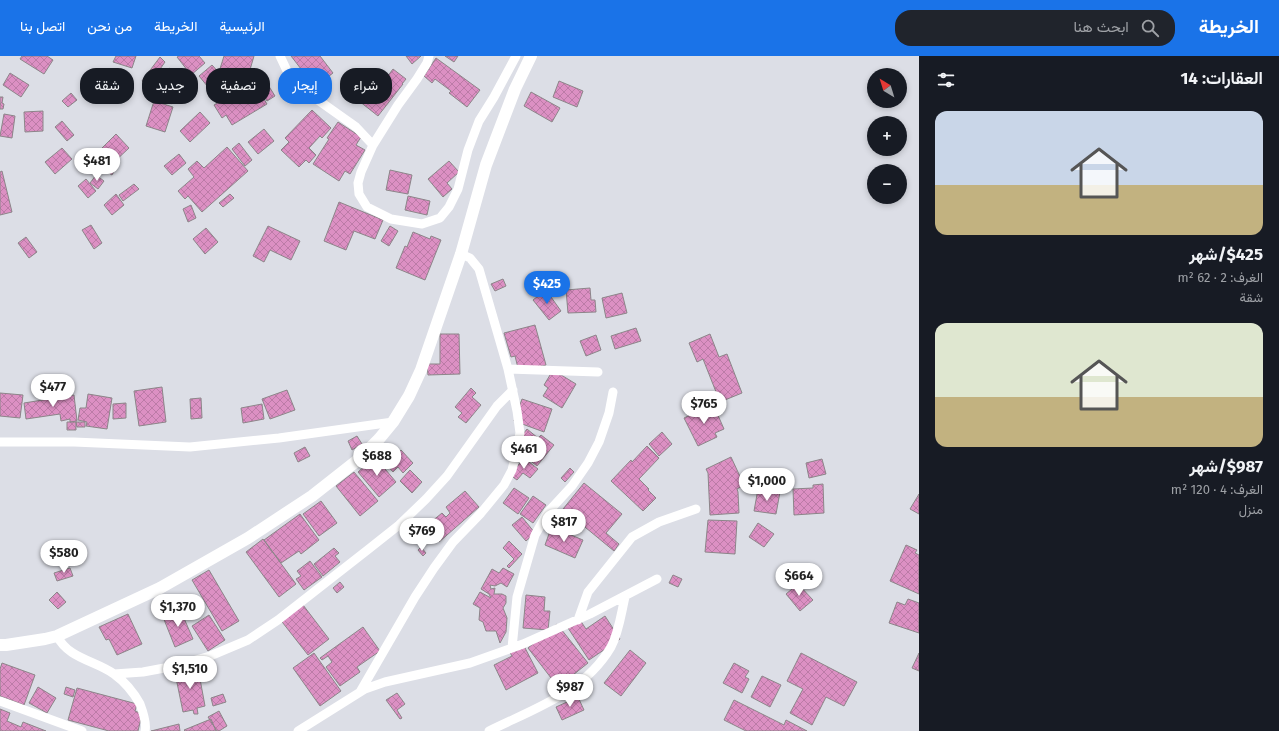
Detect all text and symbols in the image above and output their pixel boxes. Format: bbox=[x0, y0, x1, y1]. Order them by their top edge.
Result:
search box bbox=[895, 10, 1175, 46]
text: الخريطة bbox=[1199, 15, 1259, 38]
icon: search bbox=[1139, 17, 1161, 39]
text: اتصل بنا bbox=[20, 18, 65, 35]
text: من نحن bbox=[87, 18, 132, 35]
text: الخريطة bbox=[154, 18, 197, 35]
text: الرئيسية bbox=[219, 18, 265, 35]
text: ابحث هنا bbox=[1073, 18, 1129, 36]
chip: شقة bbox=[80, 68, 134, 104]
chip: جديد bbox=[142, 68, 198, 104]
chip: تصفية bbox=[206, 68, 270, 104]
chip: إيجار bbox=[278, 68, 332, 104]
chip: شراء bbox=[340, 68, 392, 104]
north arrow bbox=[867, 68, 907, 108]
map controls bbox=[867, 68, 907, 204]
text: العقارات: 14 bbox=[1180, 68, 1263, 89]
icon: filters bbox=[935, 69, 957, 91]
button: + bbox=[867, 116, 907, 156]
icon: home bbox=[1063, 137, 1135, 209]
pin: $481 bbox=[73, 148, 121, 182]
text: $481 bbox=[83, 153, 111, 168]
button: − bbox=[867, 164, 907, 204]
text: $425/شهر bbox=[1189, 244, 1263, 265]
text: الغرف: 2 · 62 m² bbox=[1177, 270, 1263, 285]
pin: $425 bbox=[523, 271, 571, 305]
text: $425 bbox=[533, 276, 561, 291]
text: شقة bbox=[1240, 290, 1263, 305]
icon: home bbox=[1063, 349, 1135, 421]
pin: $477 bbox=[29, 374, 77, 408]
text: $477 bbox=[40, 379, 66, 394]
pin: $765 bbox=[680, 391, 728, 425]
text: $765 bbox=[691, 396, 717, 411]
pin: $461 bbox=[500, 436, 548, 470]
text: $461 bbox=[510, 441, 538, 456]
pin: $688 bbox=[353, 443, 401, 477]
text: $688 bbox=[362, 448, 392, 463]
text: $987/شهر bbox=[1189, 456, 1263, 477]
pin: $1,000 bbox=[734, 468, 800, 502]
text: $1,000 bbox=[748, 473, 786, 488]
text: الغرف: 4 · 120 m² bbox=[1171, 482, 1263, 497]
text: منزل bbox=[1239, 502, 1263, 517]
pin: $817 bbox=[540, 509, 588, 543]
text: $817 bbox=[551, 514, 577, 529]
pin: $769 bbox=[398, 518, 446, 552]
text: $769 bbox=[408, 523, 436, 538]
pin: $580 bbox=[40, 540, 88, 574]
text: $580 bbox=[49, 545, 79, 560]
pin: $664 bbox=[775, 563, 823, 597]
text: $664 bbox=[784, 568, 814, 583]
pin: $1,370 bbox=[145, 594, 211, 628]
text: $1,370 bbox=[160, 599, 196, 614]
pin: $1,510 bbox=[157, 656, 223, 690]
text: $1,510 bbox=[172, 661, 208, 676]
pin: $987 bbox=[546, 674, 594, 708]
text: $987 bbox=[556, 679, 584, 694]

